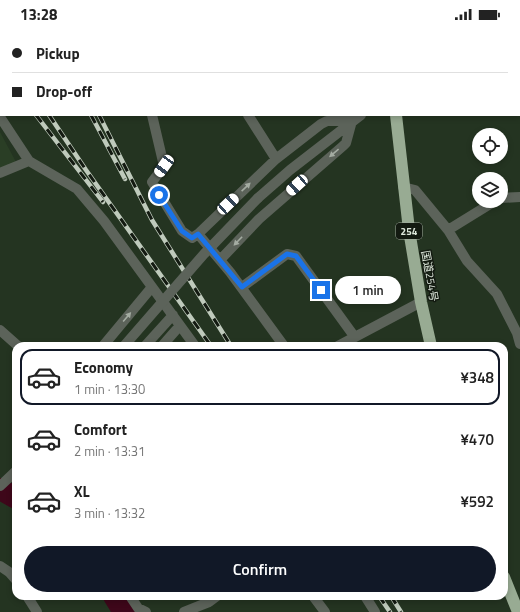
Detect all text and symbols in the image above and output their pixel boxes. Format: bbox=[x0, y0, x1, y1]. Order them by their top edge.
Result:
text: 13:28 bbox=[20, 3, 57, 26]
text: Pickup bbox=[36, 42, 80, 65]
text: Drop-off bbox=[36, 80, 92, 103]
map controls bbox=[472, 128, 508, 208]
button: locate bbox=[472, 128, 508, 164]
one-way arrow bbox=[329, 149, 340, 158]
car bbox=[152, 153, 176, 179]
button: layers bbox=[472, 172, 508, 208]
car bbox=[284, 173, 310, 197]
one-way arrow bbox=[241, 183, 251, 192]
route start bbox=[150, 186, 168, 204]
car bbox=[215, 191, 241, 217]
road number: 254 bbox=[396, 223, 422, 239]
one-way arrow bbox=[233, 236, 243, 246]
street label: 国道254号 bbox=[418, 249, 442, 303]
callout: 1 min bbox=[335, 276, 401, 304]
text: 1 min bbox=[352, 280, 384, 300]
route end bbox=[312, 281, 330, 299]
one-way arrow bbox=[123, 311, 132, 322]
text: Economy bbox=[74, 356, 133, 379]
icon: car bbox=[26, 359, 62, 395]
text: ¥348 bbox=[460, 366, 494, 389]
text: 1 min · 13:30 bbox=[74, 379, 145, 399]
text: Comfort bbox=[74, 418, 127, 441]
icon: car bbox=[26, 421, 62, 457]
text: ¥470 bbox=[460, 428, 494, 451]
text: 2 min · 13:31 bbox=[74, 441, 145, 461]
text: XL bbox=[74, 480, 90, 503]
icon: car bbox=[26, 483, 62, 519]
text: ¥592 bbox=[460, 490, 494, 513]
text: 3 min · 13:32 bbox=[74, 503, 145, 523]
button: Confirm bbox=[24, 546, 496, 592]

